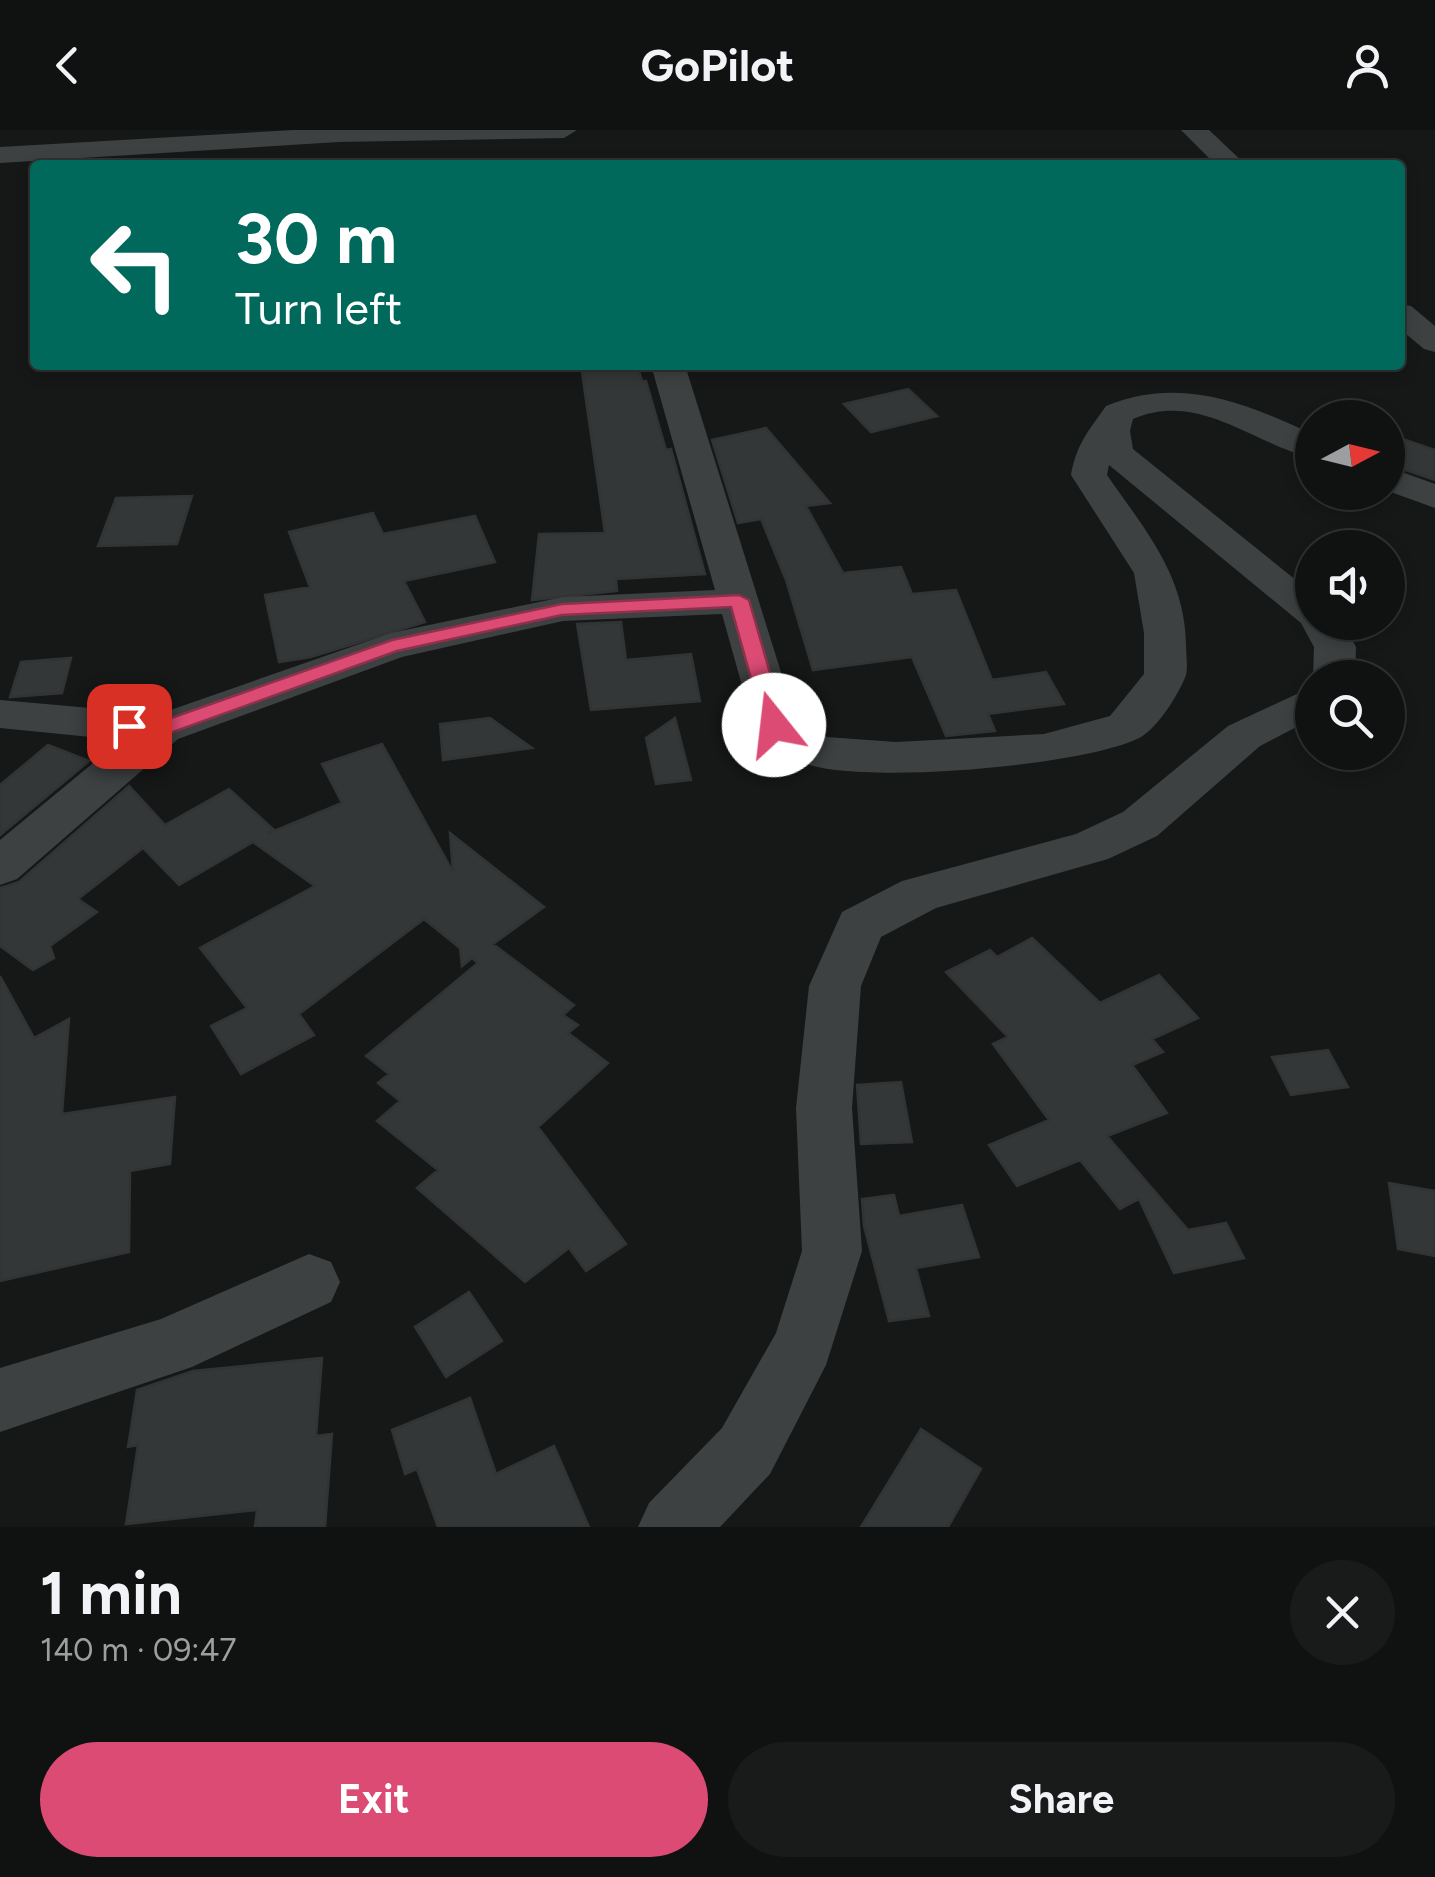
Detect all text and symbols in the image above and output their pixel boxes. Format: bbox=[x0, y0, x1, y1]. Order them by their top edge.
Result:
icon: back bbox=[40, 38, 95, 93]
text: GoPilot bbox=[641, 38, 794, 92]
icon: person bbox=[1340, 38, 1395, 93]
text: 30 m bbox=[235, 196, 397, 281]
icon: left bbox=[70, 200, 200, 330]
text: Turn left bbox=[235, 281, 402, 335]
north arrow bbox=[1295, 400, 1405, 510]
map controls bbox=[1295, 400, 1405, 770]
button: sound bbox=[1295, 530, 1405, 640]
button: search bbox=[1295, 660, 1405, 770]
position arrow bbox=[722, 673, 826, 777]
pin bbox=[87, 684, 172, 769]
icon: arrive bbox=[102, 699, 157, 754]
text: 1 min bbox=[40, 1557, 182, 1629]
button: close bbox=[1290, 1560, 1395, 1665]
text: 140 m · 09:47 bbox=[40, 1631, 236, 1669]
button: Exit bbox=[40, 1742, 708, 1857]
button: Share bbox=[728, 1742, 1395, 1857]

